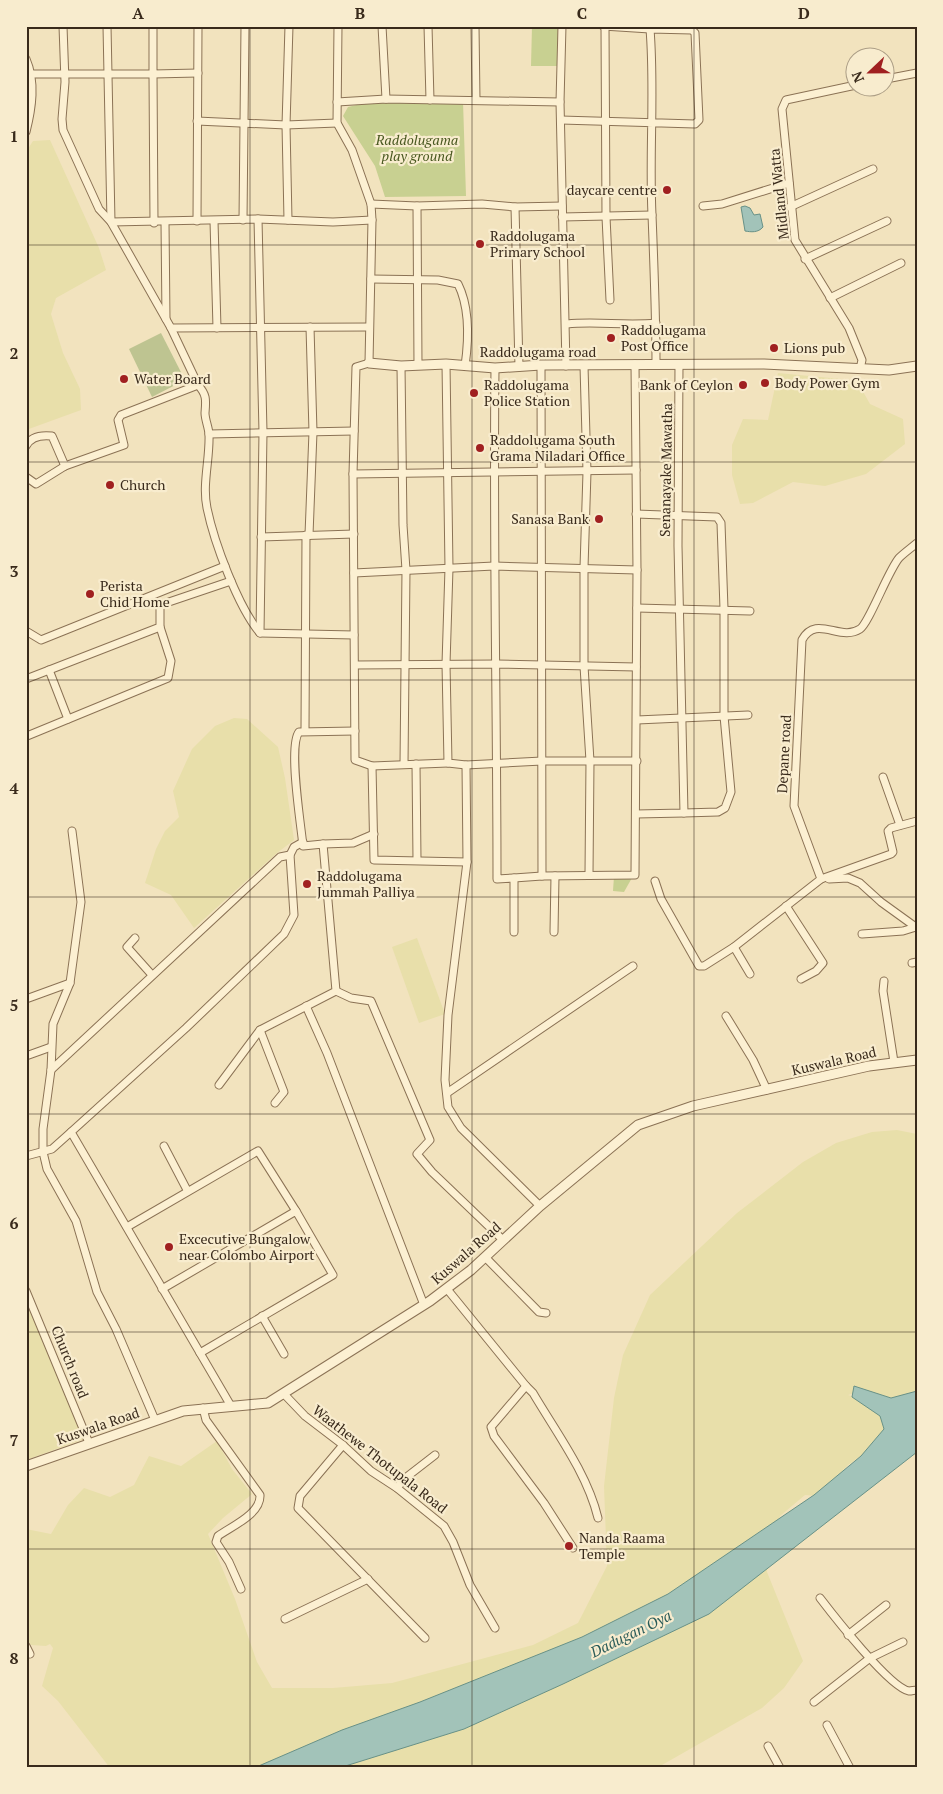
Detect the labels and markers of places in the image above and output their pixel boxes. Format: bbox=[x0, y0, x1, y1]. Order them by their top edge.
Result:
place label: daycare centre bbox=[567, 180, 657, 199]
marker: daycare centre bbox=[661, 184, 673, 196]
place label: Raddolugama Primary School bbox=[490, 226, 585, 261]
marker: Raddolugama Primary School bbox=[474, 238, 486, 250]
place label: Raddolugama Post Office bbox=[621, 320, 706, 355]
marker: Raddolugama Post Office bbox=[605, 332, 617, 344]
place label: Lions pub bbox=[784, 338, 845, 357]
marker: Lions pub bbox=[768, 342, 780, 354]
place label: Water Board bbox=[134, 369, 211, 388]
marker: Water Board bbox=[118, 373, 130, 385]
place label: Body Power Gym bbox=[775, 373, 880, 392]
place label: Raddolugama Police Station bbox=[484, 375, 571, 410]
place label: Bank of Ceylon bbox=[640, 375, 734, 394]
marker: Body Power Gym bbox=[759, 377, 771, 389]
marker: Bank of Ceylon bbox=[737, 379, 749, 391]
marker: Raddolugama Police Station bbox=[468, 387, 480, 399]
place label: Raddolugama South Grama Niladari Office bbox=[490, 430, 625, 465]
marker: Raddolugama South Grama Niladari Office bbox=[474, 442, 486, 454]
place label: Church bbox=[120, 475, 165, 494]
marker: Church bbox=[104, 479, 116, 491]
place label: Sanasa Bank bbox=[511, 509, 590, 528]
marker: Sanasa Bank bbox=[593, 513, 605, 525]
place label: Perista Chid Home bbox=[100, 576, 170, 611]
marker: Perista Chid Home bbox=[84, 588, 96, 600]
place label: Raddolugama Jummah Palliya bbox=[317, 866, 415, 901]
marker: Raddolugama Jummah Palliya bbox=[301, 878, 313, 890]
place label: Excecutive Bungalow near Colombo Airport bbox=[179, 1229, 315, 1264]
marker: Excecutive Bungalow near Colombo Airport bbox=[163, 1241, 175, 1253]
place label: Nanda Raama Temple bbox=[579, 1528, 665, 1563]
marker: Nanda Raama Temple bbox=[563, 1540, 575, 1552]

